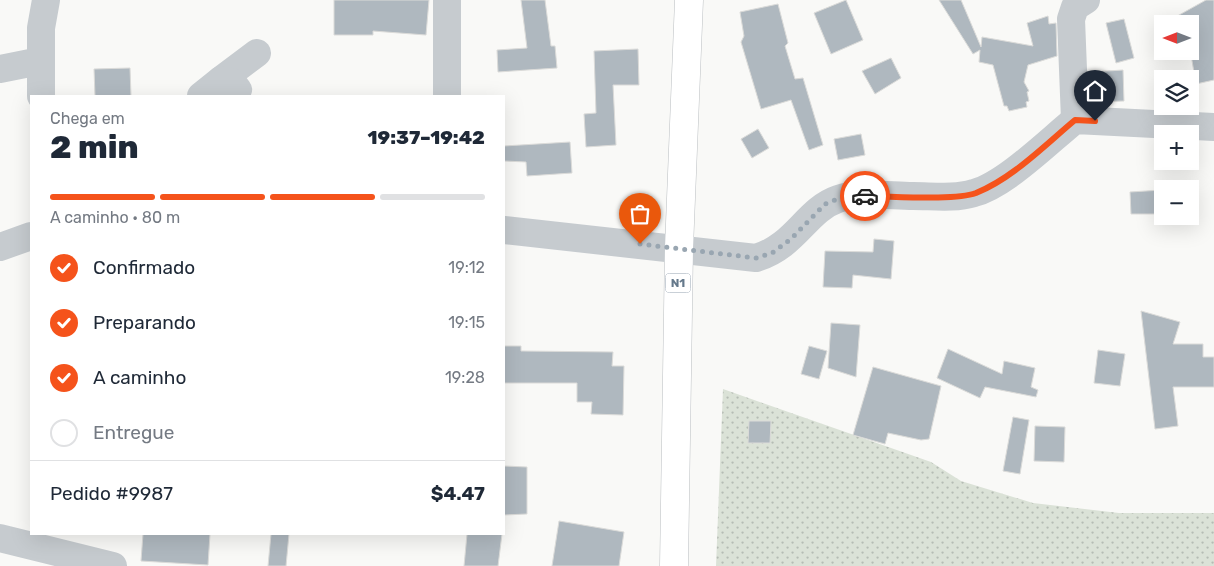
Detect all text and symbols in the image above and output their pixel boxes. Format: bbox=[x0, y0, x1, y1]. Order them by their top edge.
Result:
north arrow bbox=[1154, 15, 1199, 60]
map controls bbox=[1154, 15, 1199, 225]
pin bbox=[1074, 70, 1116, 121]
button: layers bbox=[1154, 70, 1199, 115]
icon: home bbox=[1081, 77, 1109, 105]
text: Chega em bbox=[50, 109, 125, 128]
button: + bbox=[1154, 125, 1199, 170]
text: 19:37–19:42 bbox=[368, 126, 485, 149]
text: 2 min bbox=[50, 128, 139, 166]
courier bbox=[840, 171, 890, 221]
button: − bbox=[1154, 180, 1199, 225]
icon: car bbox=[851, 182, 879, 210]
pin bbox=[619, 193, 661, 244]
icon: bag bbox=[626, 200, 654, 228]
text: A caminho · 80 m bbox=[50, 208, 180, 227]
icon: check bbox=[50, 254, 78, 282]
text: Confirmado bbox=[93, 256, 195, 279]
text: 19:12 bbox=[448, 258, 485, 277]
road number: N1 bbox=[666, 274, 690, 292]
icon: check bbox=[50, 309, 78, 337]
text: Preparando bbox=[93, 311, 196, 334]
text: 19:15 bbox=[448, 313, 485, 332]
icon: check bbox=[50, 364, 78, 392]
text: A caminho bbox=[93, 366, 186, 389]
text: 19:28 bbox=[445, 368, 485, 387]
text: Entregue bbox=[93, 421, 174, 444]
text: Pedido #9987 bbox=[50, 482, 173, 505]
text: $4.47 bbox=[431, 482, 485, 505]

